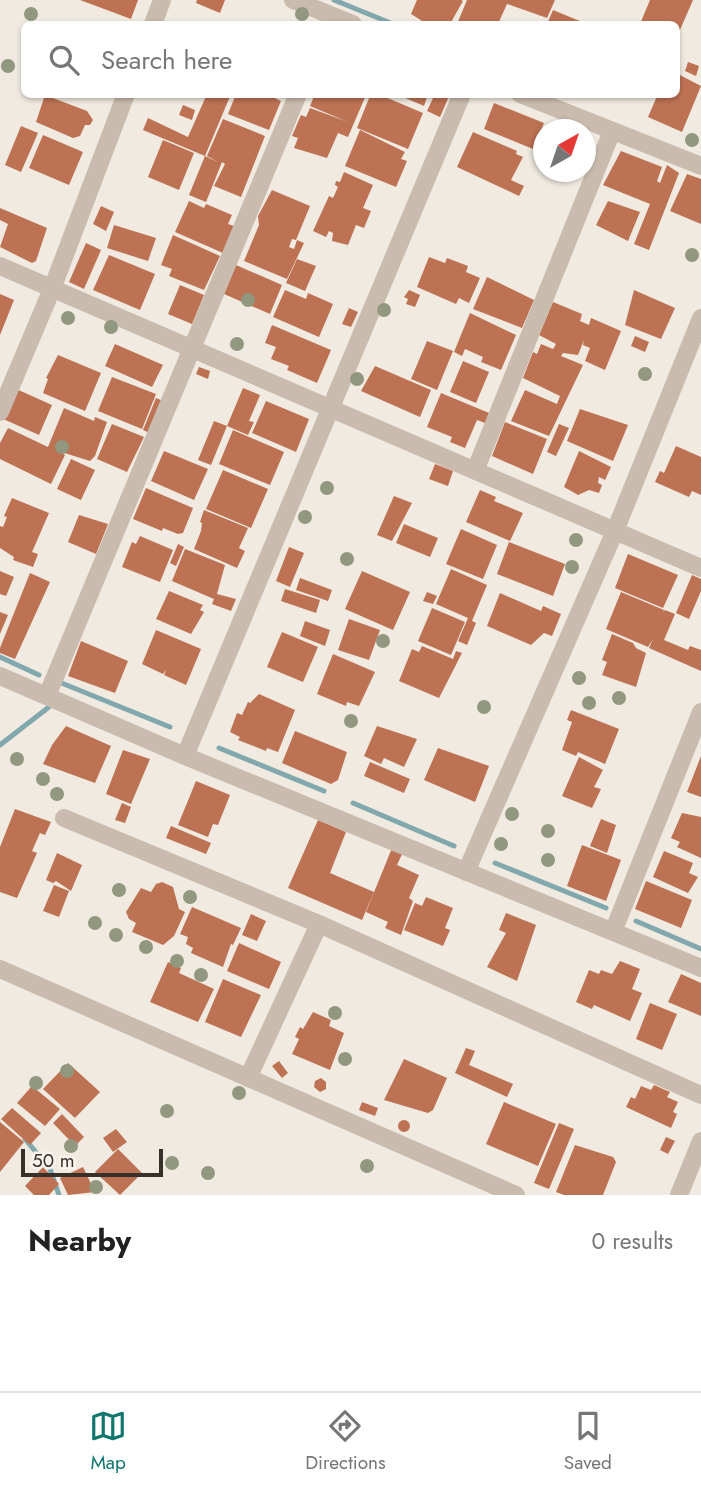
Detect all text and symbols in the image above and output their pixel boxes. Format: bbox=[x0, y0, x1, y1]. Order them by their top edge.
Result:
search box bbox=[21, 21, 680, 98]
icon: search bbox=[45, 41, 83, 79]
text: Search here bbox=[101, 41, 233, 79]
north arrow bbox=[533, 119, 596, 182]
scale bar bbox=[21, 1146, 163, 1178]
text: 50 m bbox=[32, 1147, 75, 1174]
text: Nearby bbox=[28, 1219, 131, 1262]
text: 0 results bbox=[591, 1224, 673, 1258]
tab: Map bbox=[89, 1407, 127, 1476]
tab: Directions bbox=[305, 1407, 386, 1476]
tab: Saved bbox=[564, 1407, 612, 1476]

